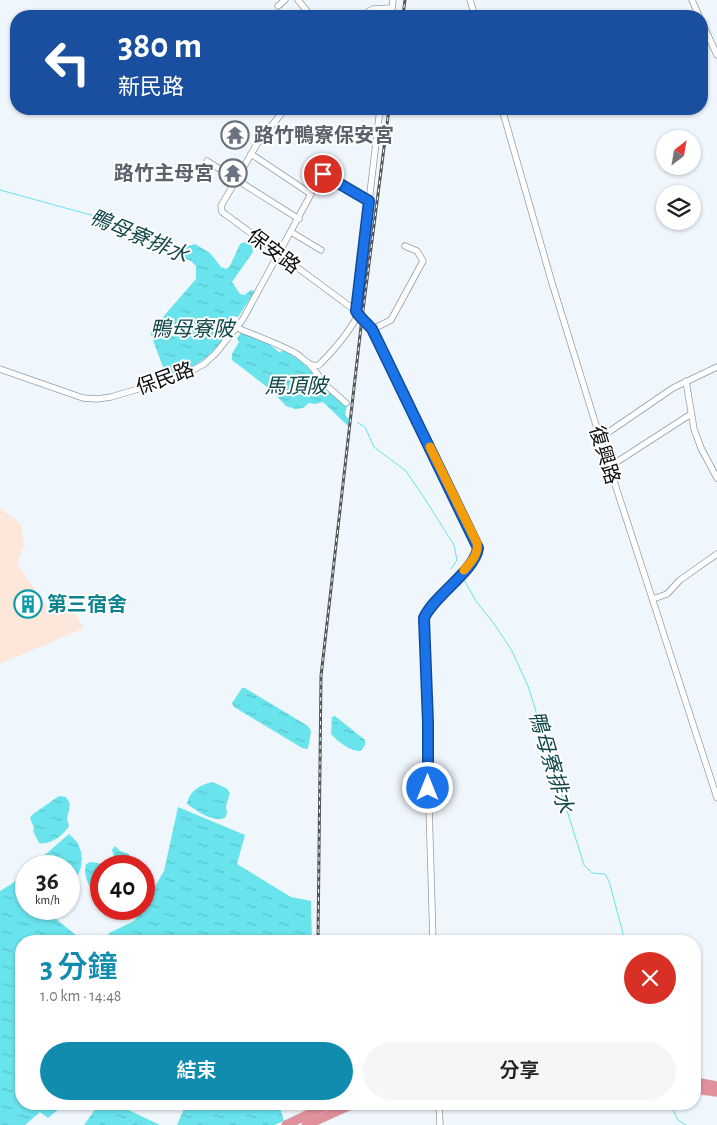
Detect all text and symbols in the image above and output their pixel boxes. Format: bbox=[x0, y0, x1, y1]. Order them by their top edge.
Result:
text: 380 m bbox=[118, 29, 202, 64]
icon: left bbox=[35, 30, 100, 95]
text: 新民路 bbox=[118, 76, 184, 98]
temple icon: 路竹鴨寮保安宮 bbox=[220, 120, 250, 150]
place label: 路竹鴨寮保安宮 bbox=[254, 124, 394, 146]
north arrow bbox=[656, 130, 701, 175]
map controls bbox=[656, 130, 701, 230]
pin bbox=[302, 153, 344, 195]
temple icon: 路竹主母宮 bbox=[218, 158, 248, 188]
icon: arrive bbox=[309, 160, 337, 188]
place label: 路竹主母宮 bbox=[114, 162, 214, 184]
button: layers bbox=[656, 185, 701, 230]
water label: 鴨母寮排水 bbox=[86, 205, 193, 267]
street label: 保安路 bbox=[243, 225, 304, 278]
water label: 鴨母寮陂 bbox=[150, 318, 237, 340]
street label: 保民路 bbox=[133, 358, 197, 399]
water label: 馬頂陂 bbox=[265, 375, 330, 397]
street label: 復興路 bbox=[586, 423, 623, 487]
building icon: 第三宿舍 bbox=[13, 589, 43, 619]
place label: 第三宿舍 bbox=[47, 593, 127, 615]
water label: 鴨母寮排水 bbox=[525, 709, 577, 816]
position arrow bbox=[401, 761, 453, 813]
speed limit sign: 40 bbox=[90, 855, 155, 920]
text: 36 bbox=[36, 869, 59, 894]
text: km/h bbox=[35, 894, 60, 906]
button: close bbox=[624, 952, 676, 1004]
text: 3 分鐘 bbox=[40, 953, 117, 983]
text: 1.0 km · 14:48 bbox=[40, 988, 121, 1004]
button: 結束 bbox=[40, 1042, 353, 1100]
button: 分享 bbox=[363, 1042, 676, 1100]

